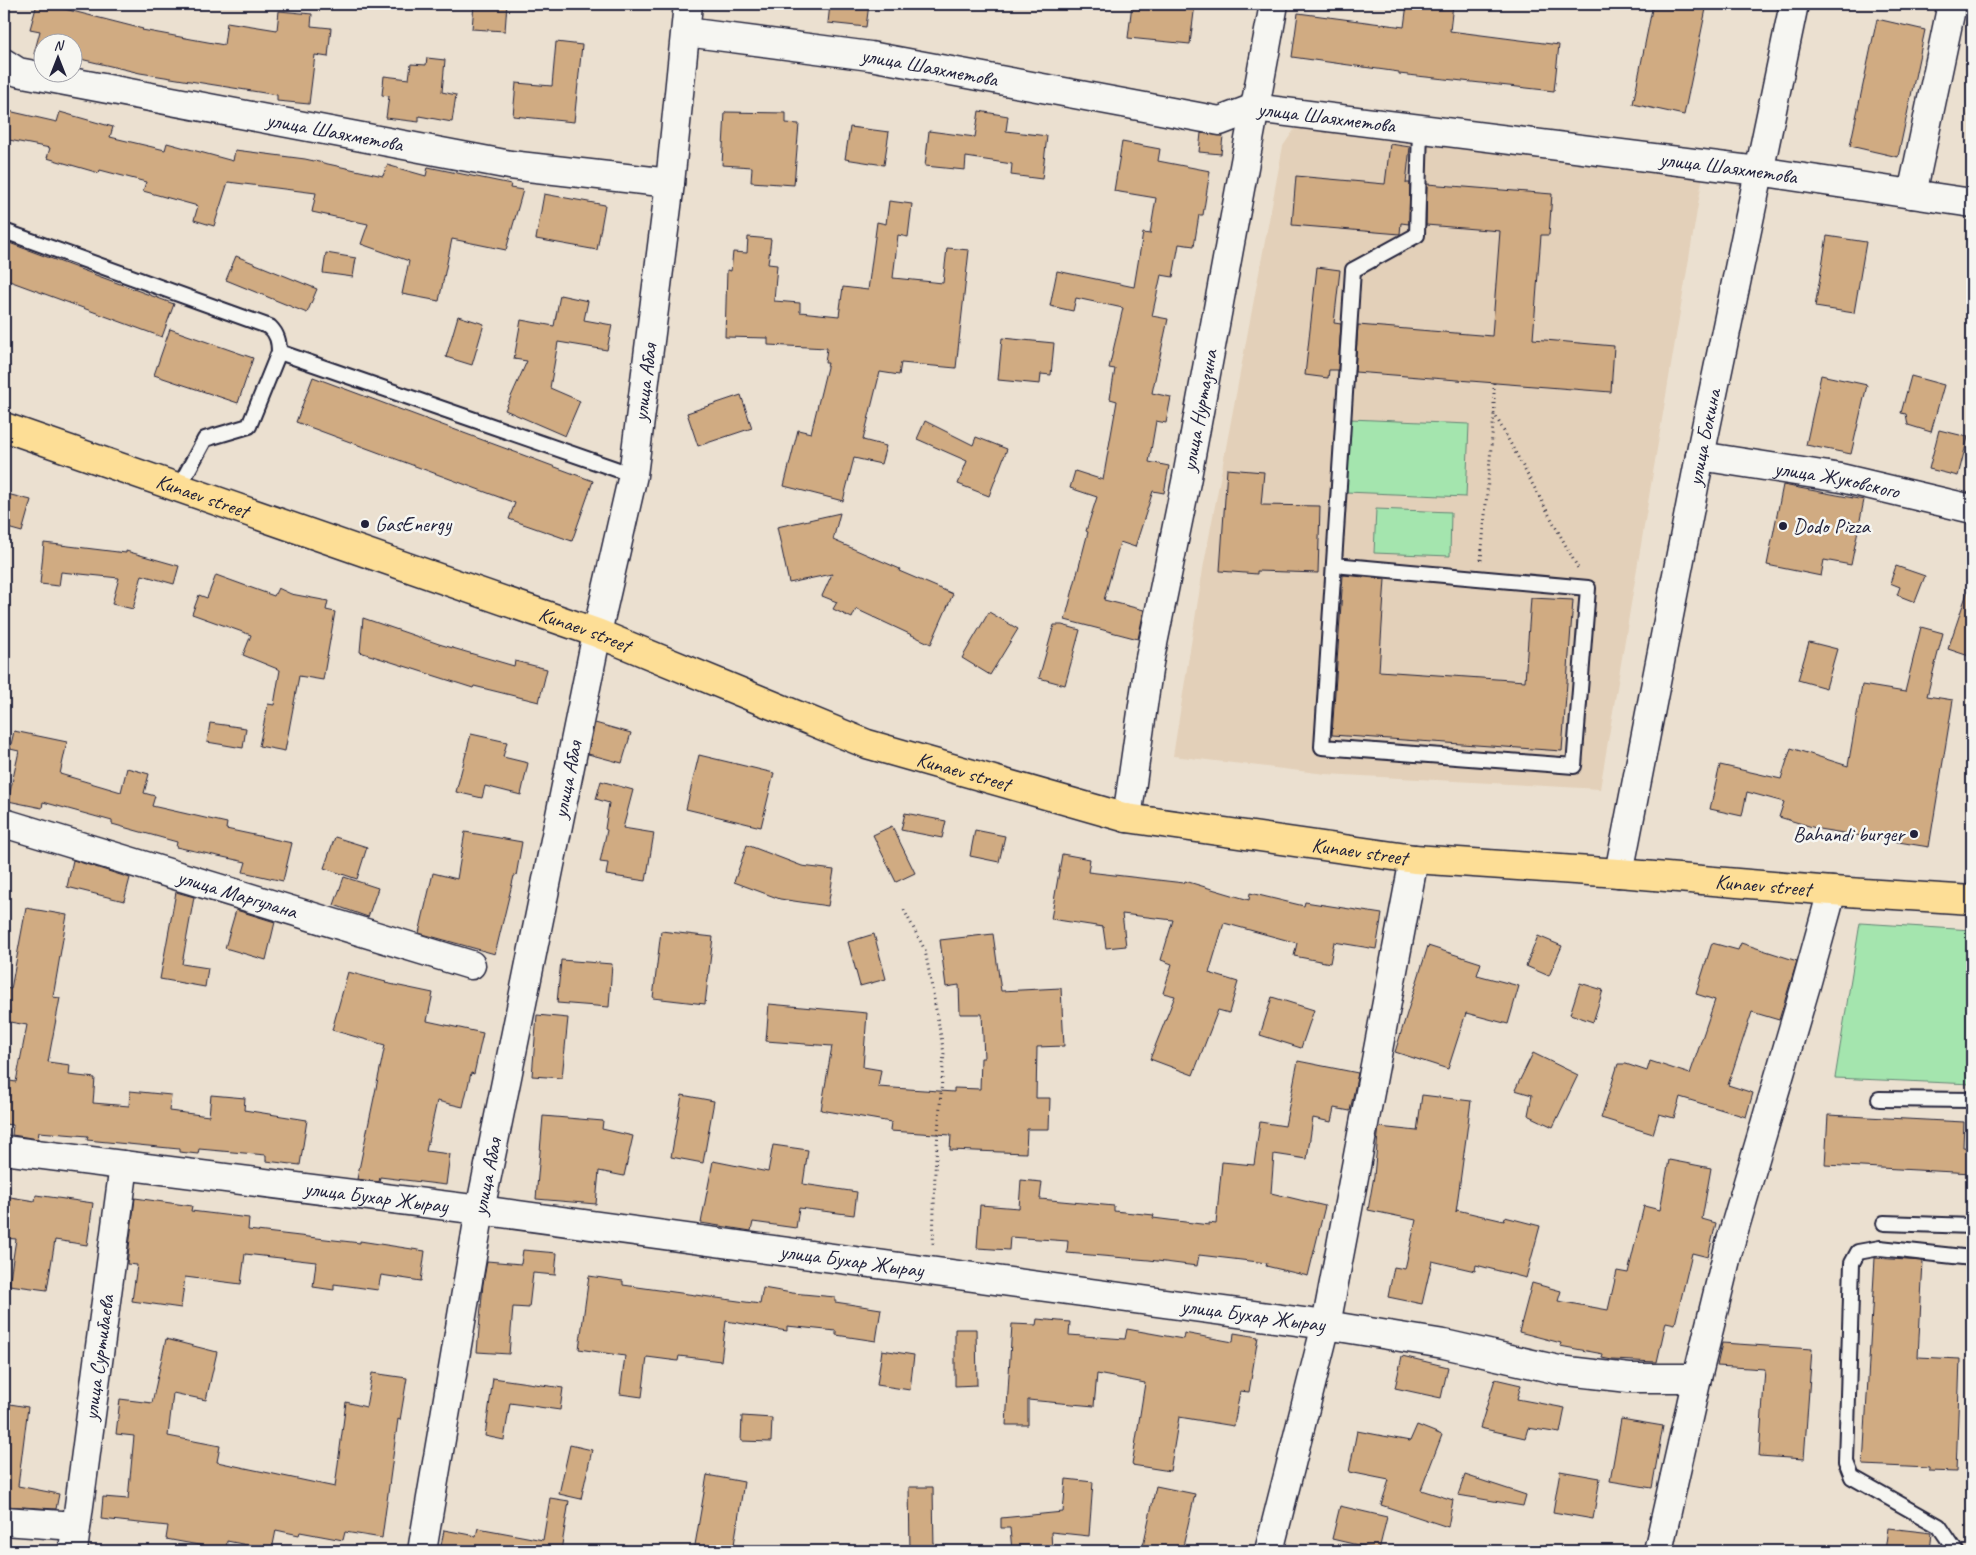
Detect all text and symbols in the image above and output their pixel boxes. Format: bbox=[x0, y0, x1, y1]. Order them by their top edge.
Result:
north arrow bbox=[32, 32, 82, 82]
text: N bbox=[54, 37, 65, 54]
street label: улица Шаяхметова bbox=[858, 42, 1001, 93]
street label: улица Шаяхметова bbox=[1254, 95, 1398, 139]
street label: улица Шаяхметова bbox=[262, 106, 407, 158]
street label: улица Шаяхметова bbox=[1656, 146, 1800, 190]
street label: улица Абая bbox=[627, 341, 663, 425]
street label: улица Нуртазина bbox=[1175, 346, 1223, 475]
street label: улица Бокина bbox=[1681, 384, 1727, 490]
street label: улица Жуковского bbox=[1771, 455, 1904, 505]
street label: Kunaev street bbox=[153, 468, 255, 525]
place label: GasEnergy bbox=[375, 511, 453, 537]
place label: Dodo Pizza bbox=[1793, 513, 1872, 539]
marker: GasEnergy bbox=[359, 518, 371, 530]
marker: Dodo Pizza bbox=[1777, 520, 1789, 532]
street label: Kunaev street bbox=[535, 601, 637, 660]
street label: улица Абая bbox=[546, 737, 588, 822]
street label: Kunaev street bbox=[914, 746, 1016, 798]
place label: Bahandi burger bbox=[1793, 821, 1906, 847]
marker: Bahandi burger bbox=[1908, 828, 1920, 840]
street label: Kunaev street bbox=[1310, 832, 1412, 871]
street label: улица Маргулана bbox=[173, 863, 302, 925]
street label: Kunaev street bbox=[1714, 868, 1815, 902]
street label: улица Абая bbox=[466, 1134, 508, 1219]
street label: улица Бухар Жырау bbox=[301, 1175, 451, 1219]
street label: улица Бухар Жырау bbox=[776, 1238, 927, 1283]
street label: улица Суртибаева bbox=[77, 1292, 120, 1424]
street label: улица Бухар Жырау bbox=[1178, 1292, 1328, 1338]

